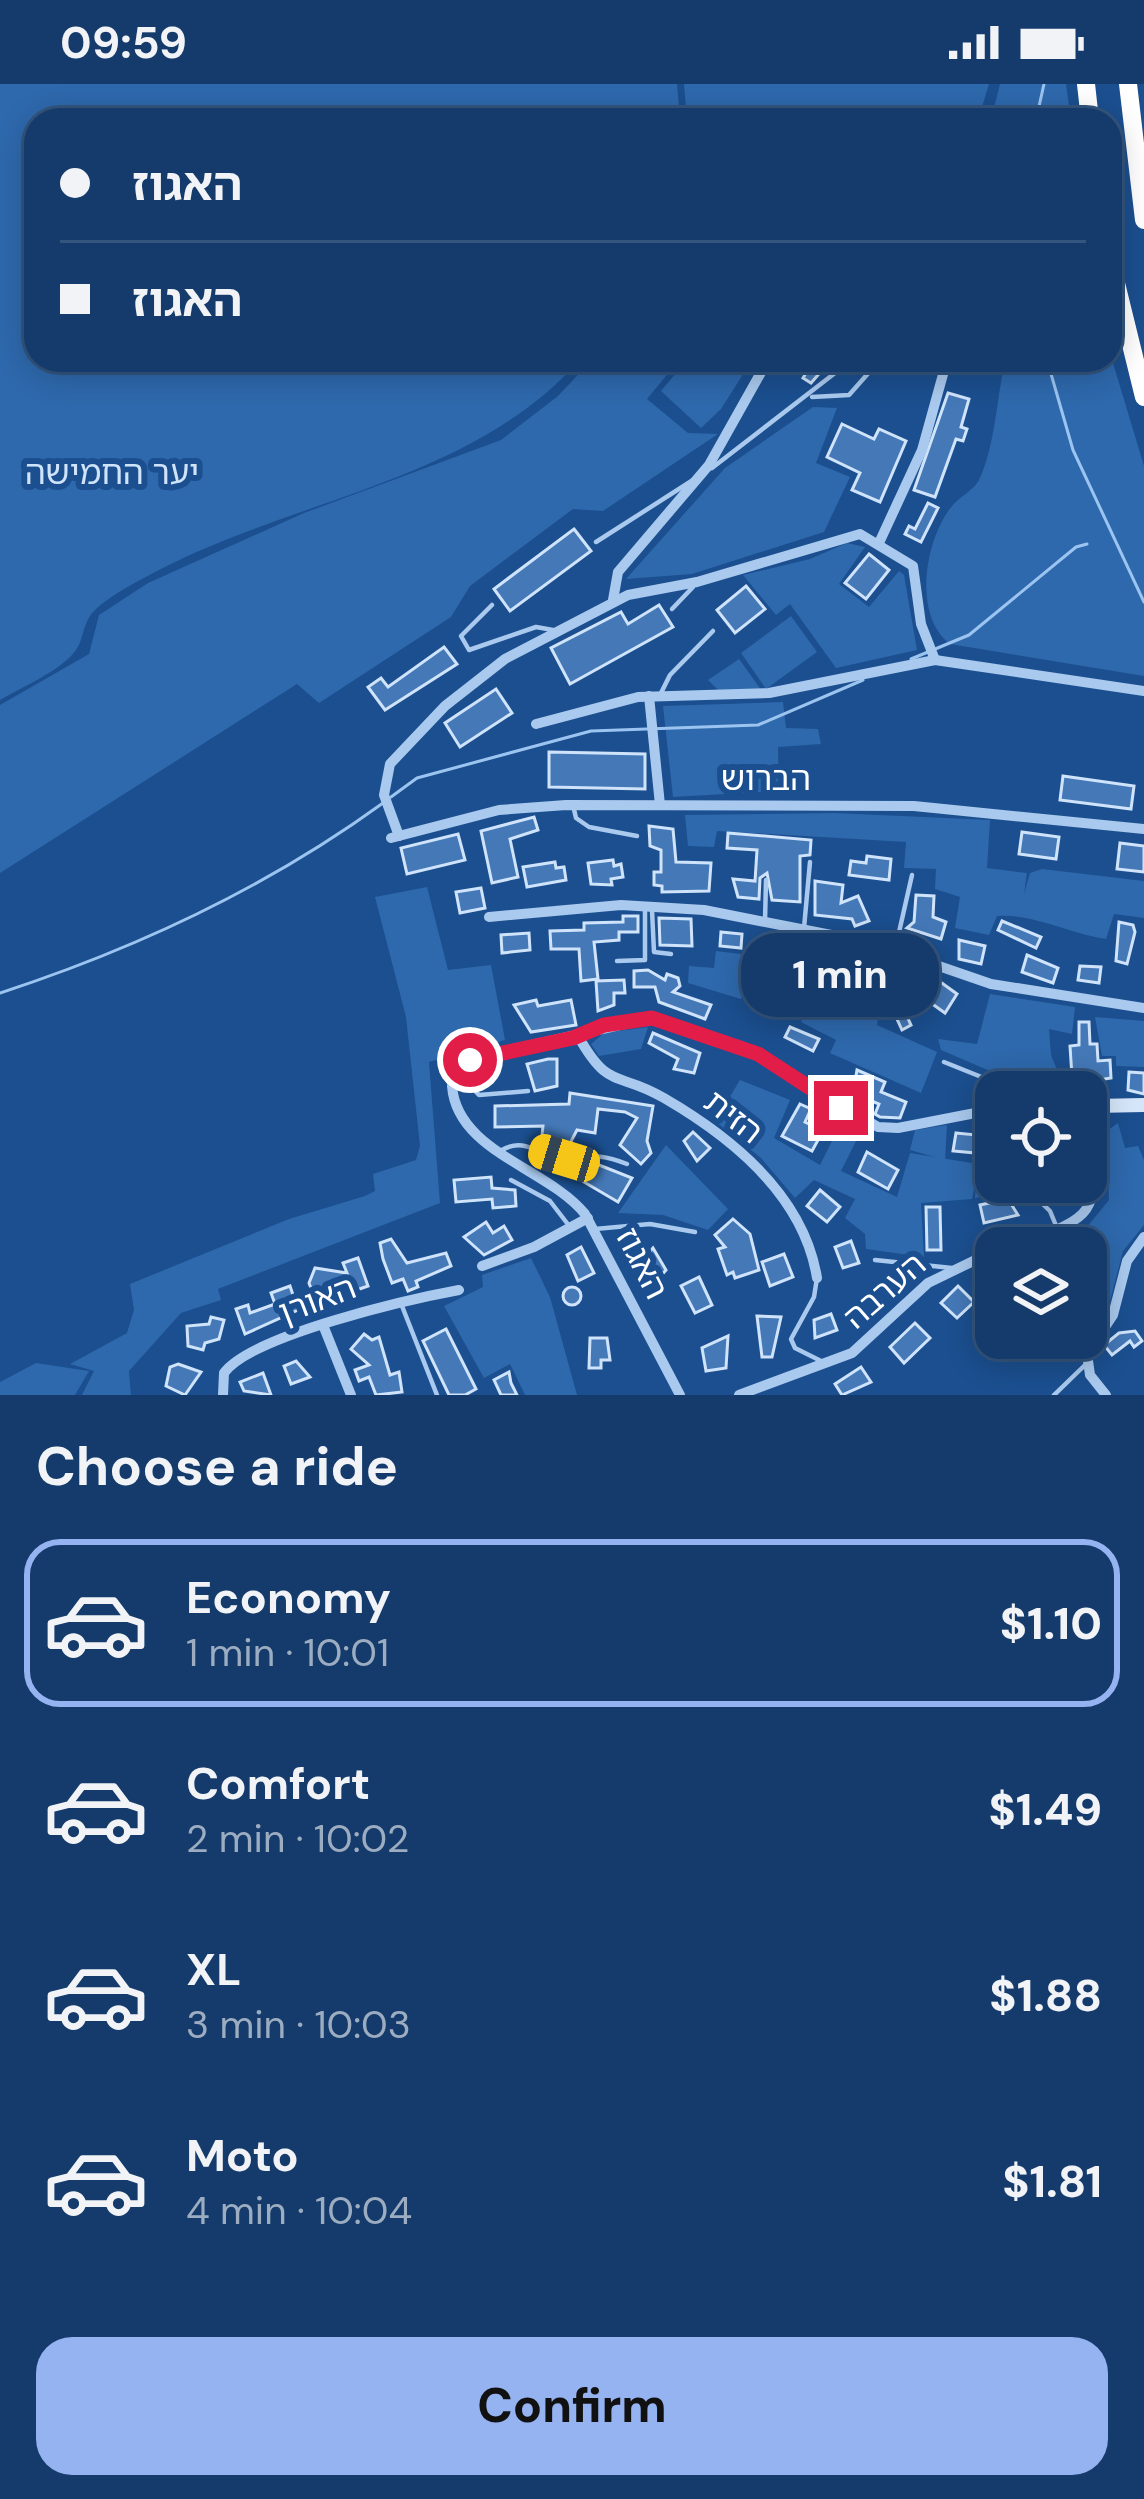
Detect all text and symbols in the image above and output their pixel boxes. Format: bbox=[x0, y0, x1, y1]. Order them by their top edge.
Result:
text: 09:59 bbox=[60, 13, 187, 72]
text: האגוז bbox=[132, 155, 242, 214]
text: האגוז bbox=[132, 271, 242, 330]
park label: יער החמישה bbox=[25, 451, 199, 494]
street label: הברוש bbox=[721, 757, 811, 800]
callout: 1 min bbox=[742, 934, 940, 1018]
text: 1 min bbox=[792, 949, 888, 1000]
route start bbox=[443, 1033, 497, 1087]
map controls bbox=[975, 1071, 1107, 1359]
button: locate bbox=[975, 1071, 1107, 1203]
street label: הזית bbox=[696, 1080, 772, 1153]
route end bbox=[814, 1081, 868, 1135]
car bbox=[524, 1130, 604, 1186]
street label: האגוז bbox=[606, 1220, 679, 1306]
button: layers bbox=[975, 1227, 1107, 1359]
street label: הערבה bbox=[834, 1243, 935, 1338]
street label: האורן bbox=[272, 1265, 362, 1334]
text: Choose a ride bbox=[36, 1431, 398, 1502]
text: Economy bbox=[186, 1568, 391, 1627]
icon: car bbox=[42, 1569, 150, 1677]
text: $1.10 bbox=[1000, 1594, 1102, 1653]
text: 1 min · 10:01 bbox=[186, 1627, 389, 1678]
text: Comfort bbox=[186, 1754, 370, 1813]
icon: car bbox=[42, 1755, 150, 1863]
text: $1.49 bbox=[988, 1780, 1102, 1839]
text: 2 min · 10:02 bbox=[186, 1813, 409, 1864]
text: XL bbox=[186, 1940, 241, 1999]
icon: car bbox=[42, 1941, 150, 2049]
text: $1.88 bbox=[989, 1966, 1102, 2025]
text: 3 min · 10:03 bbox=[186, 1999, 411, 2050]
text: Moto bbox=[186, 2126, 299, 2185]
icon: car bbox=[42, 2127, 150, 2235]
text: $1.81 bbox=[1002, 2152, 1102, 2211]
text: 4 min · 10:04 bbox=[186, 2185, 412, 2236]
button: Confirm bbox=[36, 2337, 1108, 2475]

